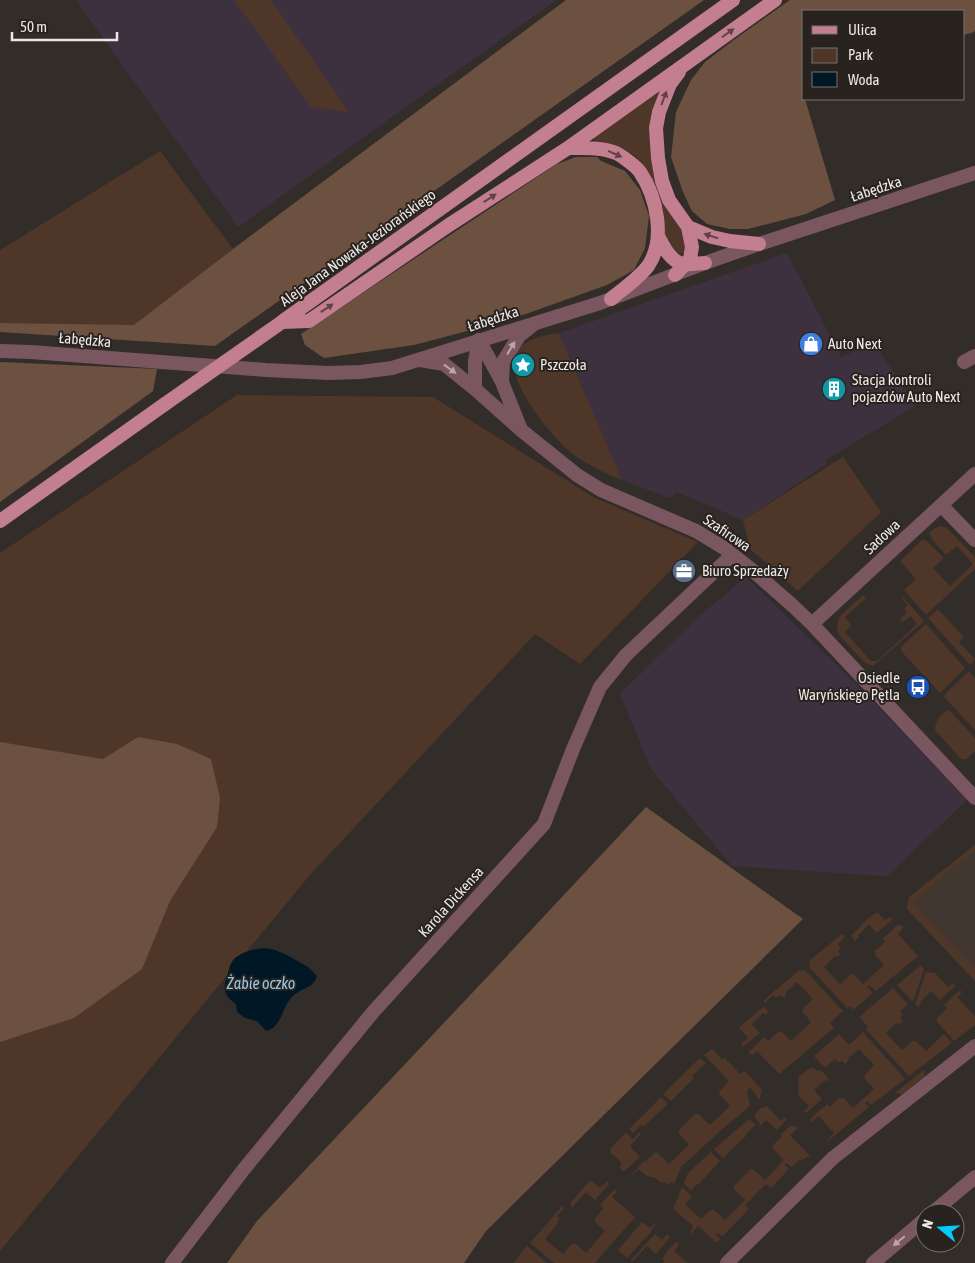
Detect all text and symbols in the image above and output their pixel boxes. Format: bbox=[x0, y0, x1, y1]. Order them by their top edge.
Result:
scale bar bbox=[12, 10, 118, 42]
legend bbox=[802, 10, 965, 100]
text: 50 m bbox=[20, 18, 47, 35]
text: Ulica bbox=[848, 21, 877, 38]
one-way arrow bbox=[721, 28, 735, 38]
text: Park bbox=[848, 46, 873, 63]
text: Woda bbox=[848, 71, 880, 88]
one-way arrow bbox=[661, 91, 668, 106]
one-way arrow bbox=[608, 150, 622, 158]
street label: Łabędzka bbox=[848, 172, 904, 205]
street label: Aleja Jana Nowaka-Jeziorańskiego bbox=[277, 185, 439, 310]
one-way arrow bbox=[483, 194, 496, 203]
one-way arrow bbox=[704, 232, 719, 239]
street label: Łabędzka bbox=[465, 302, 521, 335]
one-way arrow bbox=[321, 303, 334, 313]
street label: Łabędzka bbox=[58, 329, 112, 350]
shop icon: Auto Next bbox=[798, 331, 824, 357]
place label: Auto Next bbox=[828, 335, 882, 352]
one-way arrow bbox=[507, 341, 516, 354]
place icon: Pszczoła bbox=[510, 352, 536, 378]
place label: Pszczoła bbox=[540, 356, 587, 373]
one-way arrow bbox=[443, 364, 457, 374]
place label: Stacja kontroli pojazdów Auto Next bbox=[852, 371, 961, 405]
building icon: Stacja kontroli pojazdów Auto Next bbox=[821, 376, 847, 402]
street label: Szafirowa bbox=[700, 511, 754, 555]
street label: Sadowa bbox=[860, 516, 903, 558]
office icon: Biuro Sprzedaży bbox=[671, 558, 697, 584]
place label: Biuro Sprzedaży bbox=[702, 562, 789, 579]
place label: Osiedle Waryńskiego Pętla bbox=[798, 669, 900, 703]
bus stop icon: Osiedle Waryńskiego Pętla bbox=[905, 674, 931, 700]
street label: Karola Dickensa bbox=[415, 863, 487, 940]
water label: Żabie oczko bbox=[227, 974, 295, 992]
north arrow bbox=[915, 1203, 965, 1253]
text: N bbox=[919, 1218, 937, 1230]
one-way arrow bbox=[893, 1235, 906, 1246]

